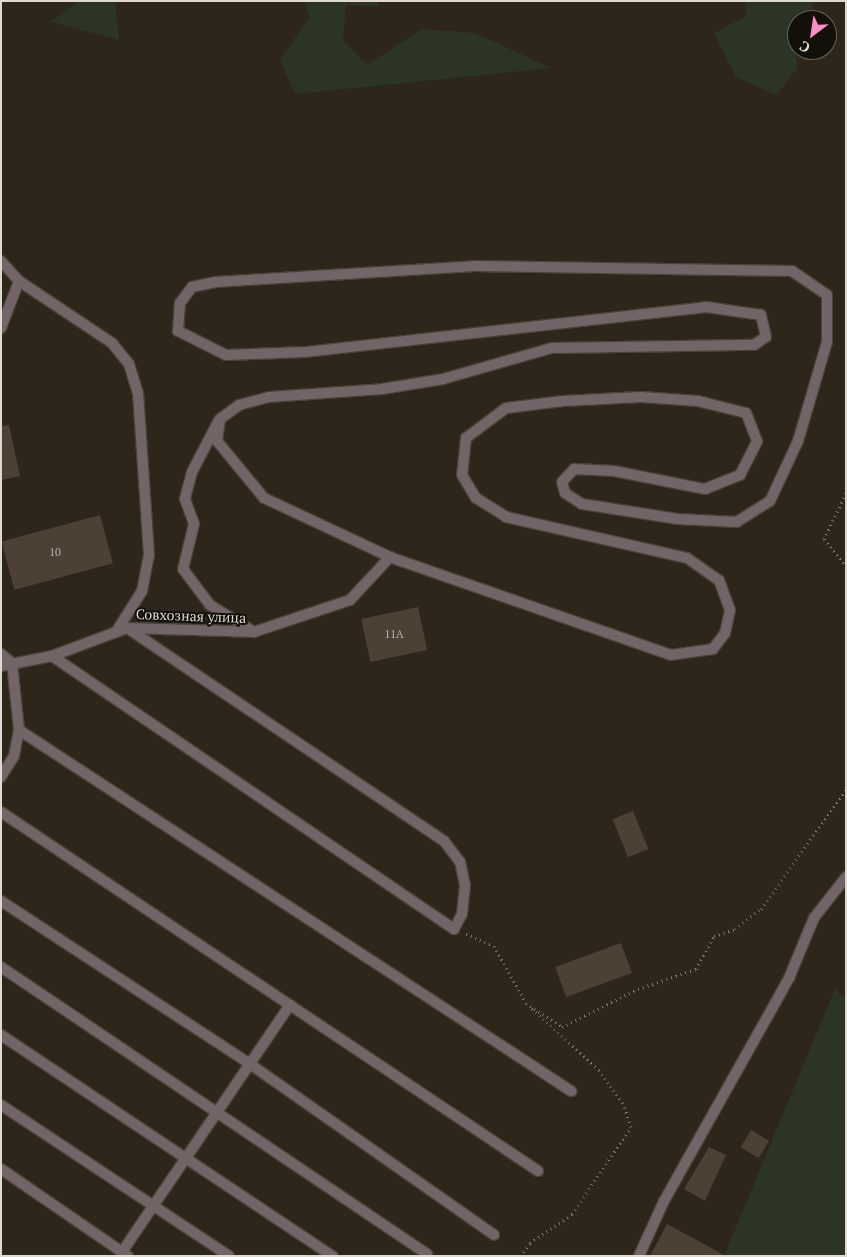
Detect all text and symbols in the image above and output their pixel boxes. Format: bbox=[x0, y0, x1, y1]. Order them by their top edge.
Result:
north arrow bbox=[787, 10, 837, 60]
text: С bbox=[796, 37, 813, 58]
house number: 10 bbox=[49, 545, 61, 559]
street label: Совхозная улица bbox=[136, 606, 246, 626]
house number: 11А bbox=[384, 627, 404, 641]

